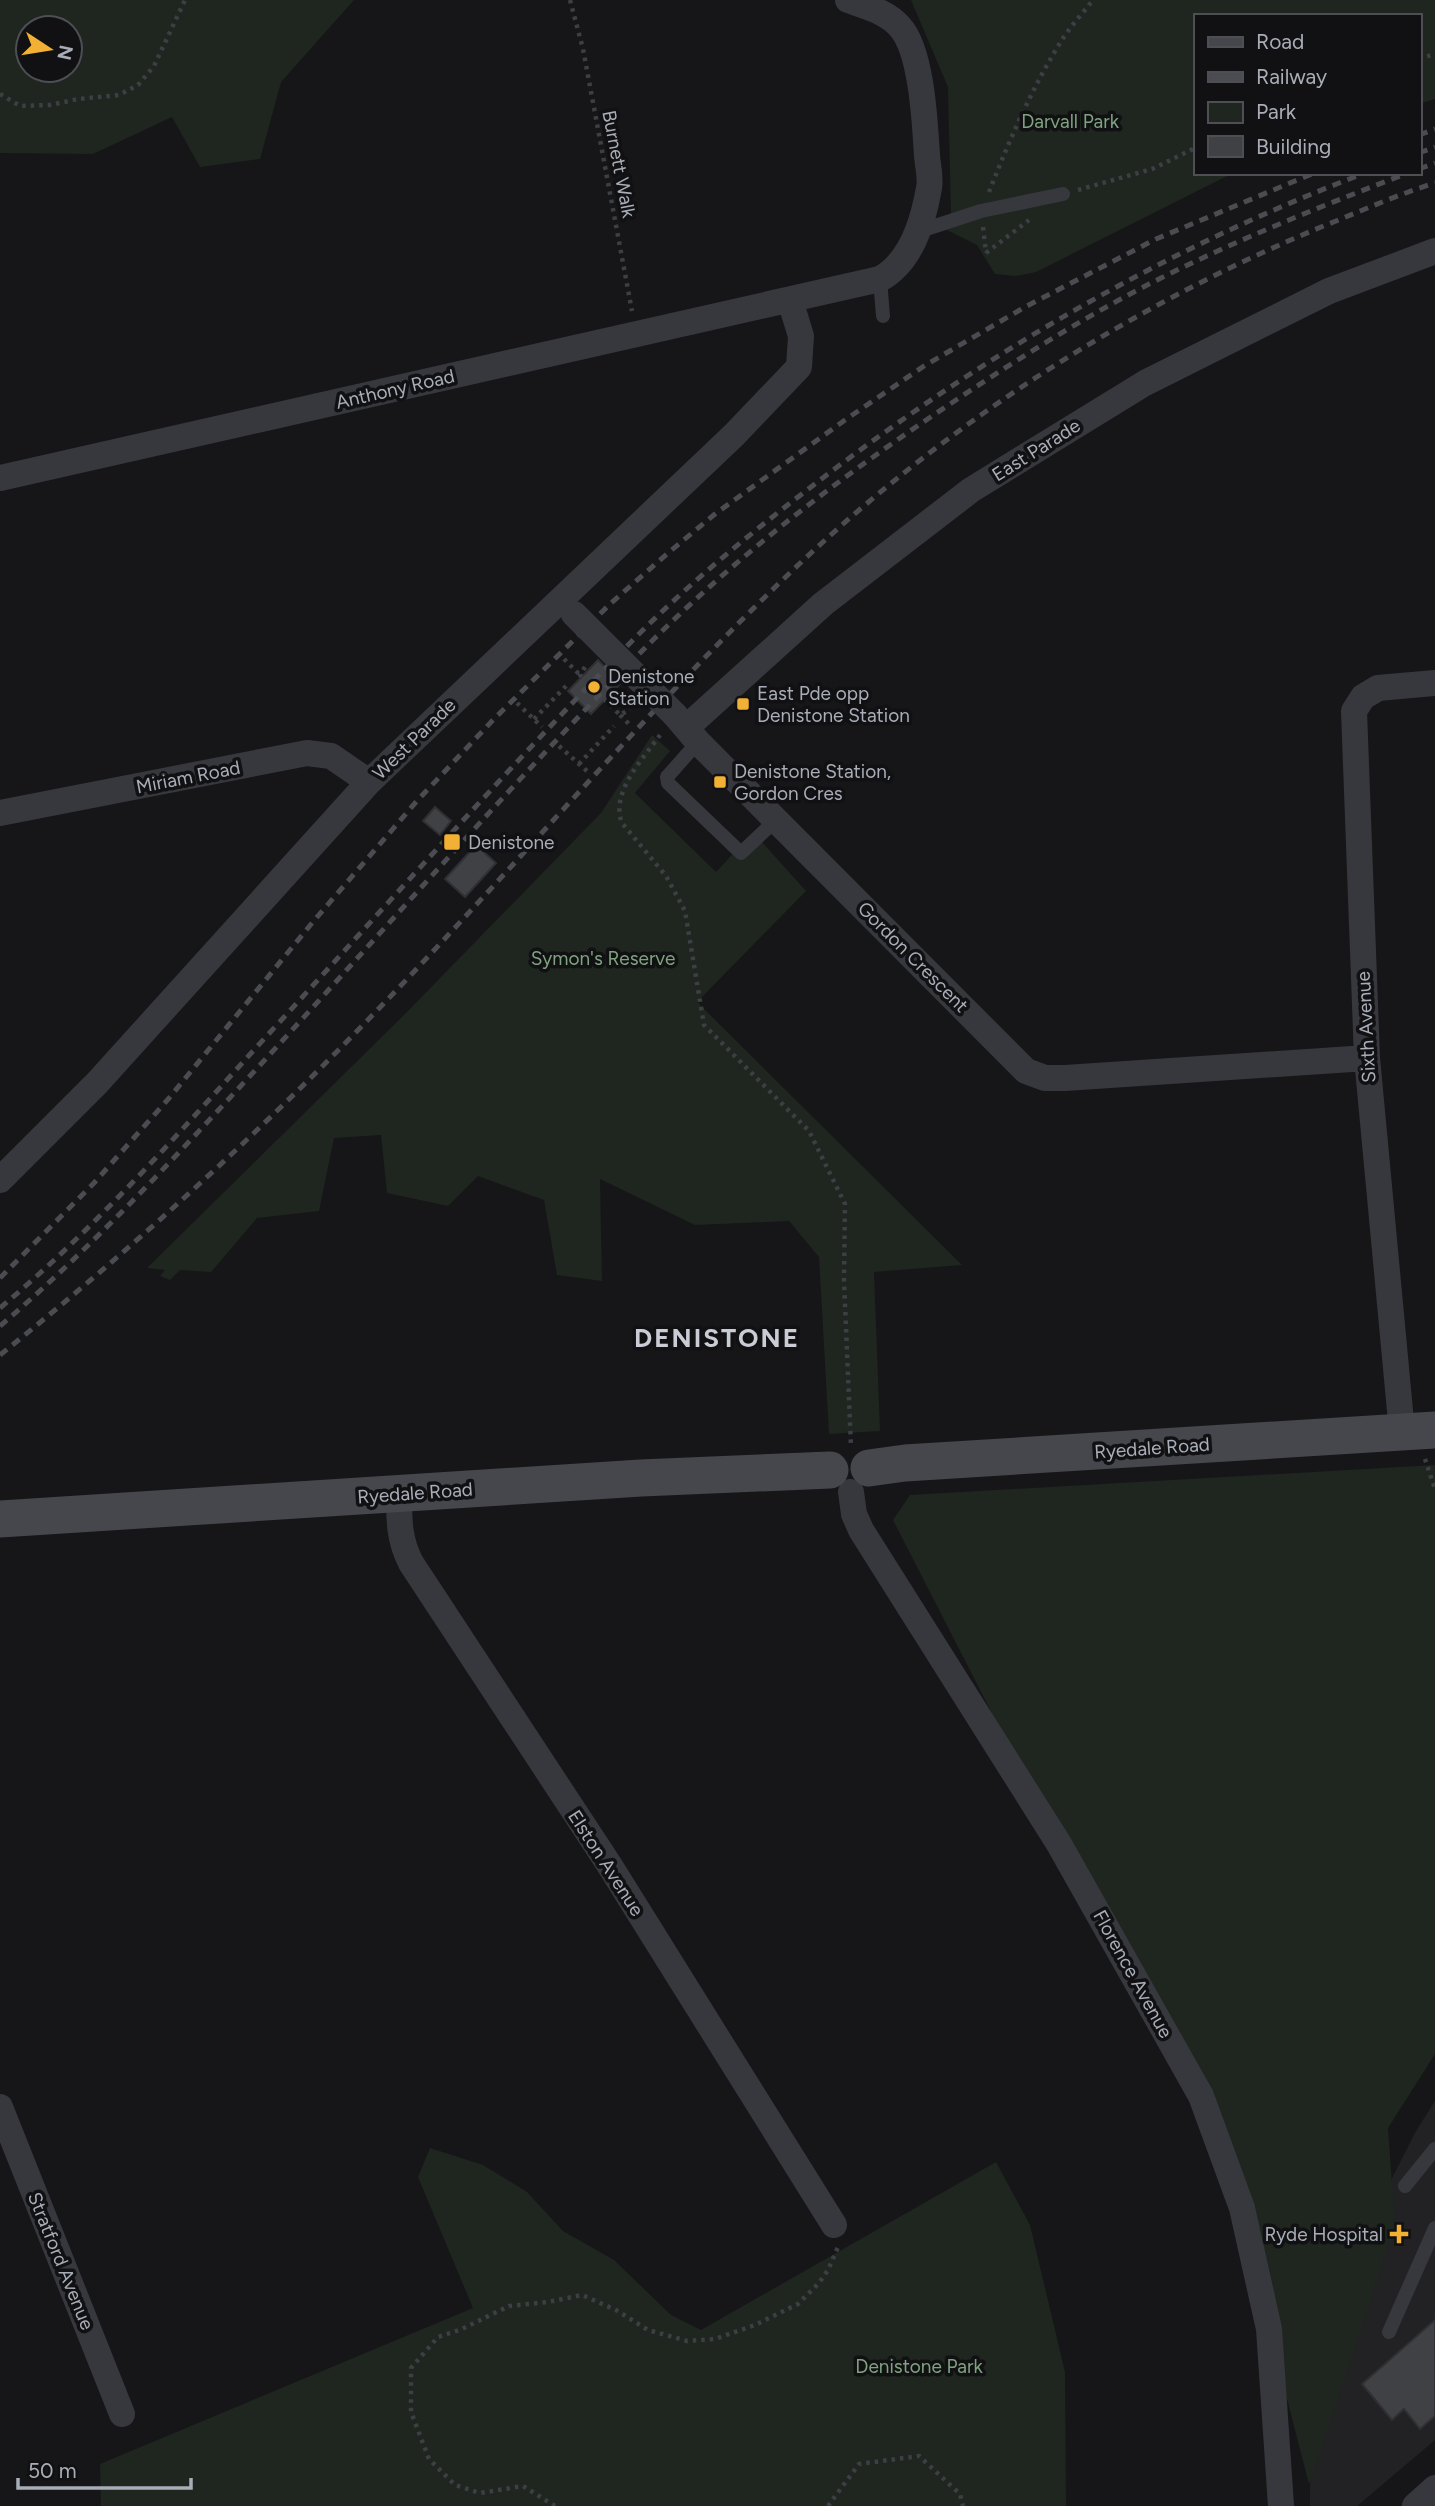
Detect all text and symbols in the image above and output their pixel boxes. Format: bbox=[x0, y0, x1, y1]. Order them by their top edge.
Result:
north arrow bbox=[14, 14, 84, 84]
legend bbox=[1194, 14, 1421, 175]
text: Road bbox=[1256, 29, 1304, 54]
text: N bbox=[52, 43, 78, 62]
text: Railway bbox=[1256, 64, 1327, 89]
text: Park bbox=[1256, 99, 1297, 124]
street label: Burnett Walk bbox=[597, 108, 641, 221]
park label: Darvall Park bbox=[1021, 110, 1120, 133]
text: Building bbox=[1256, 134, 1331, 159]
street label: Anthony Road bbox=[333, 364, 457, 414]
street label: East Parade bbox=[988, 414, 1084, 486]
place label: Denistone Station bbox=[608, 665, 694, 710]
marker: Denistone Station bbox=[586, 679, 602, 695]
place label: East Pde opp Denistone Station bbox=[757, 682, 910, 727]
street label: West Parade bbox=[368, 694, 460, 784]
marker: East Pde opp Denistone Station bbox=[735, 696, 751, 712]
street label: Miriam Road bbox=[134, 756, 242, 798]
place label: Denistone Station, Gordon Cres bbox=[734, 760, 891, 805]
marker: Denistone Station, Gordon Cres bbox=[712, 774, 728, 790]
place label: Denistone bbox=[468, 831, 554, 854]
marker: Denistone bbox=[442, 832, 462, 852]
street label: Gordon Crescent bbox=[853, 897, 973, 1017]
park label: Symon's Reserve bbox=[531, 947, 675, 970]
street label: Sixth Avenue bbox=[1352, 971, 1380, 1083]
district label: DENISTONE bbox=[634, 1322, 800, 1354]
street label: Ryedale Road bbox=[1093, 1432, 1211, 1464]
street label: Ryedale Road bbox=[356, 1477, 474, 1509]
street label: Elston Avenue bbox=[563, 1806, 649, 1920]
street label: Florence Avenue bbox=[1088, 1906, 1178, 2042]
street label: Stratford Avenue bbox=[23, 2189, 99, 2333]
place label: Ryde Hospital bbox=[1264, 2223, 1383, 2246]
marker: Ryde Hospital bbox=[1389, 2224, 1409, 2244]
park label: Denistone Park bbox=[855, 2355, 983, 2378]
scale bar bbox=[18, 2446, 191, 2490]
text: 50 m bbox=[28, 2458, 77, 2483]

